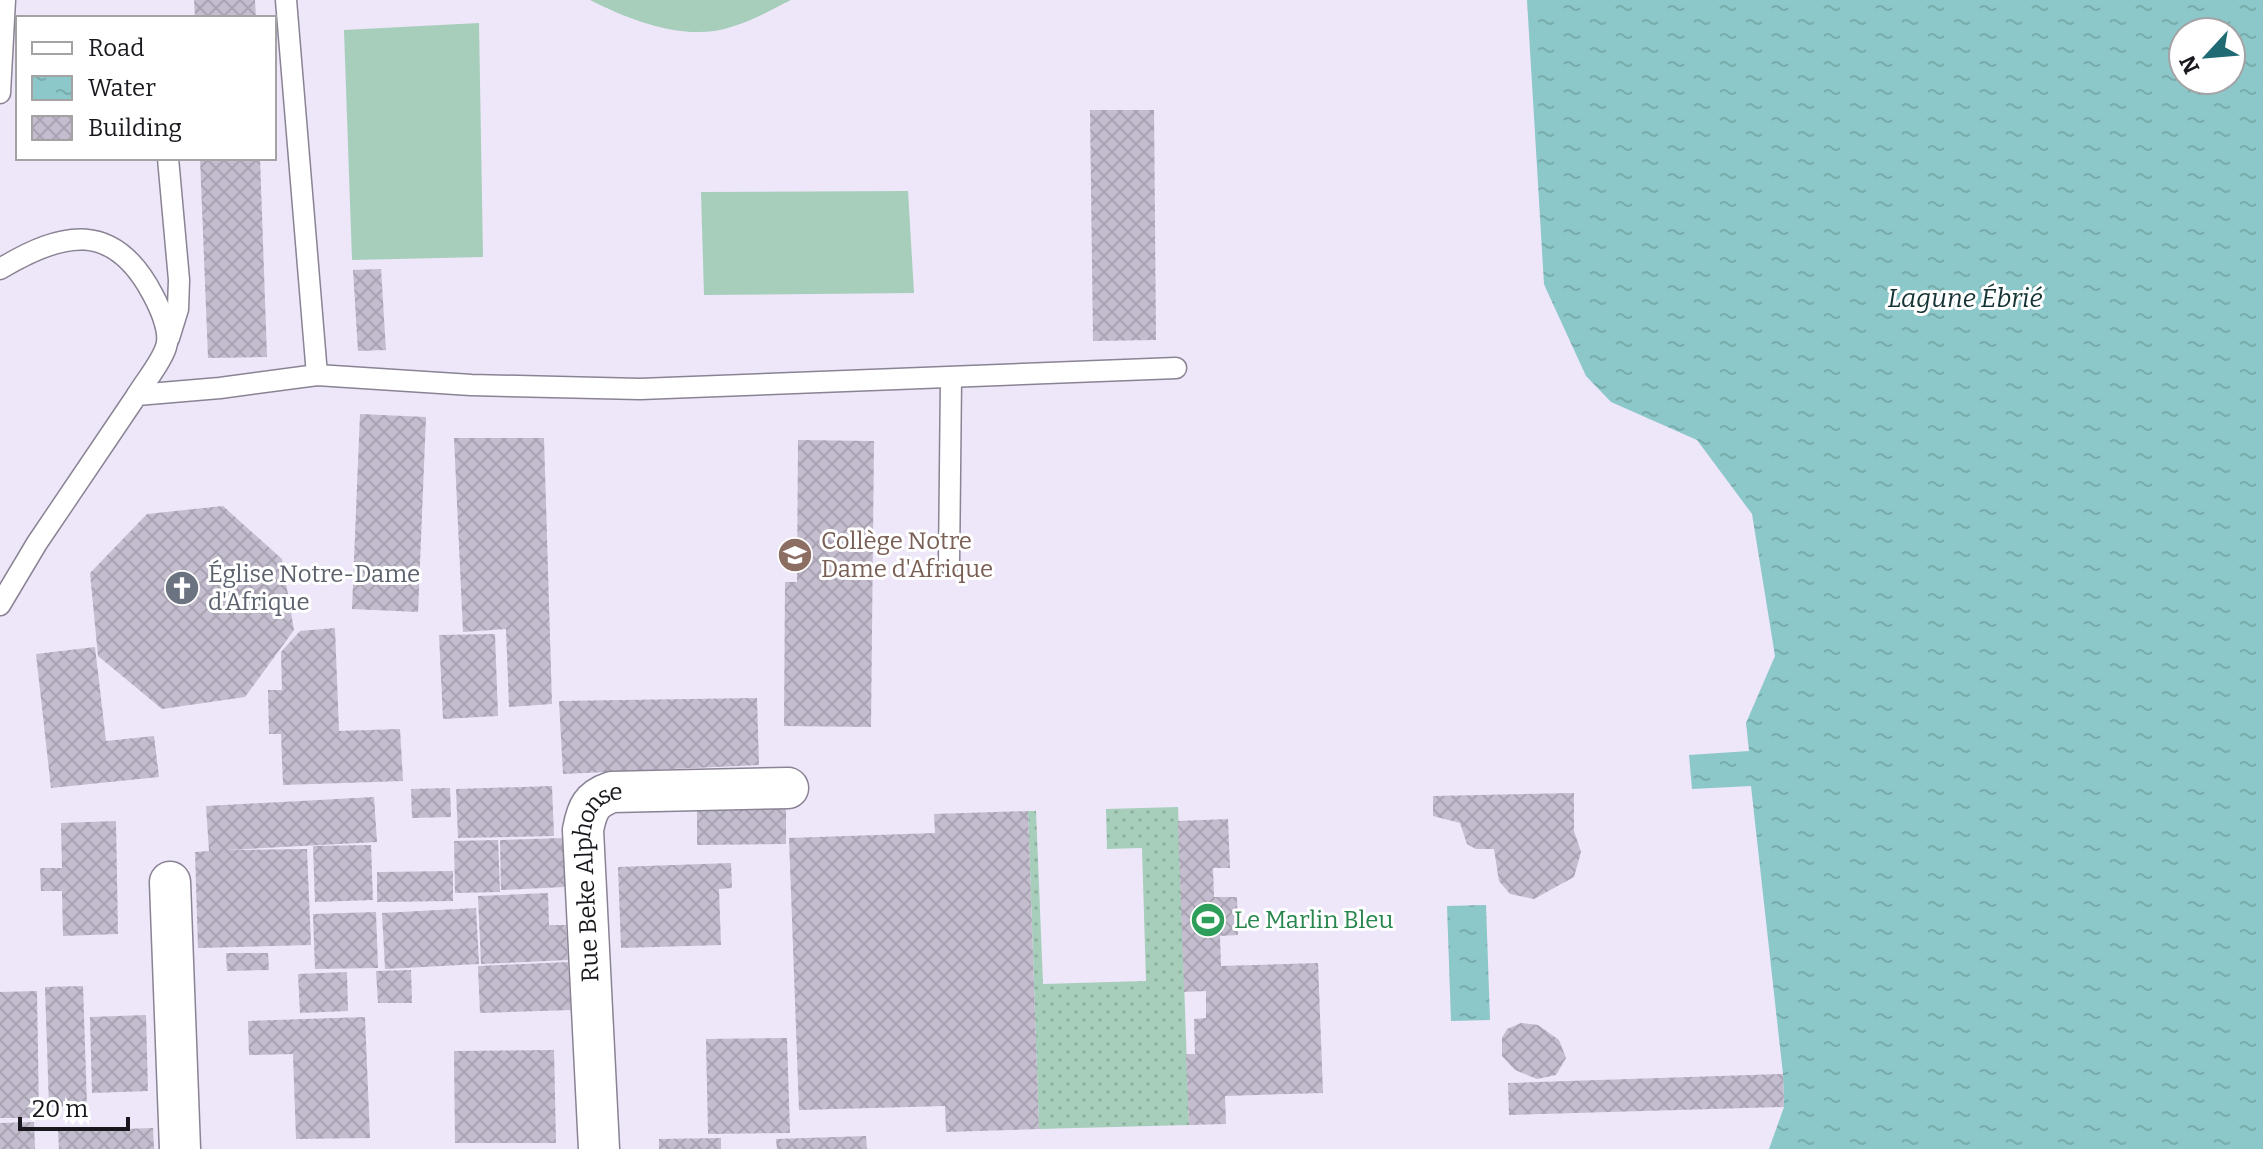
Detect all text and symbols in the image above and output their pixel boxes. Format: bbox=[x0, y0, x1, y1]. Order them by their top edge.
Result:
legend bbox=[16, 16, 276, 160]
north arrow bbox=[2167, 16, 2247, 96]
text: Road bbox=[88, 34, 144, 62]
text: N bbox=[2174, 51, 2205, 78]
text: Water bbox=[88, 74, 156, 102]
text: Building bbox=[88, 114, 182, 142]
water label: Lagune Ébrié bbox=[1888, 283, 2042, 314]
place label: Collège Notre Dame d'Afrique bbox=[821, 527, 993, 583]
school or university icon: Collège Notre Dame d'Afrique bbox=[776, 536, 814, 574]
place label: Église Notre-Dame d'Afrique bbox=[208, 559, 420, 616]
church icon: Église Notre-Dame d'Afrique bbox=[163, 569, 201, 607]
street label: Rue Beke Alphonse bbox=[568, 778, 623, 983]
sports icon: Le Marlin Bleu bbox=[1189, 901, 1227, 939]
place label: Le Marlin Bleu bbox=[1234, 906, 1393, 934]
scale bar bbox=[20, 1081, 128, 1131]
text: 20 m bbox=[32, 1095, 88, 1123]

